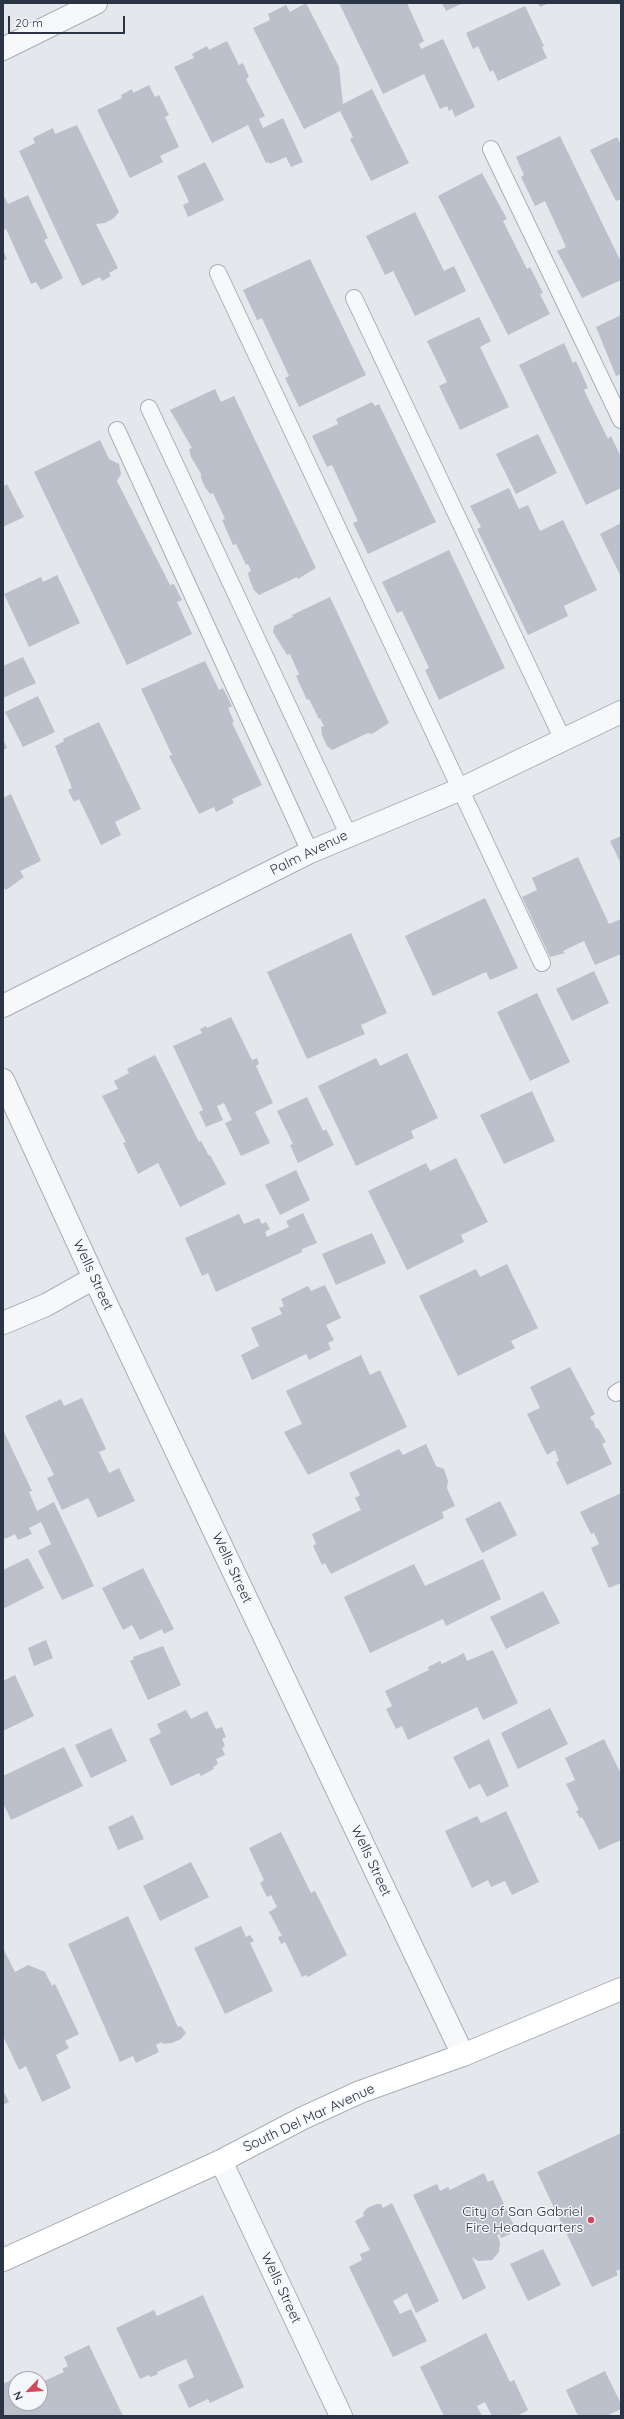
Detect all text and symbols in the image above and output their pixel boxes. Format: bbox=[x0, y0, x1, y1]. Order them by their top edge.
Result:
scale bar bbox=[10, 8, 127, 34]
text: 20 m bbox=[15, 15, 43, 30]
street label: Palm Avenue bbox=[267, 827, 351, 879]
street label: Wells Street bbox=[69, 1237, 117, 1313]
street label: Wells Street bbox=[208, 1530, 256, 1606]
street label: Wells Street bbox=[347, 1823, 395, 1899]
street label: South Del Mar Avenue bbox=[241, 2080, 377, 2156]
place label: City of San Gabriel Fire Headquarters bbox=[462, 2204, 583, 2236]
marker: City of San Gabriel Fire Headquarters bbox=[586, 2215, 596, 2225]
street label: Wells Street bbox=[257, 2250, 305, 2326]
north arrow bbox=[8, 2371, 48, 2411]
text: N bbox=[10, 2389, 26, 2402]

